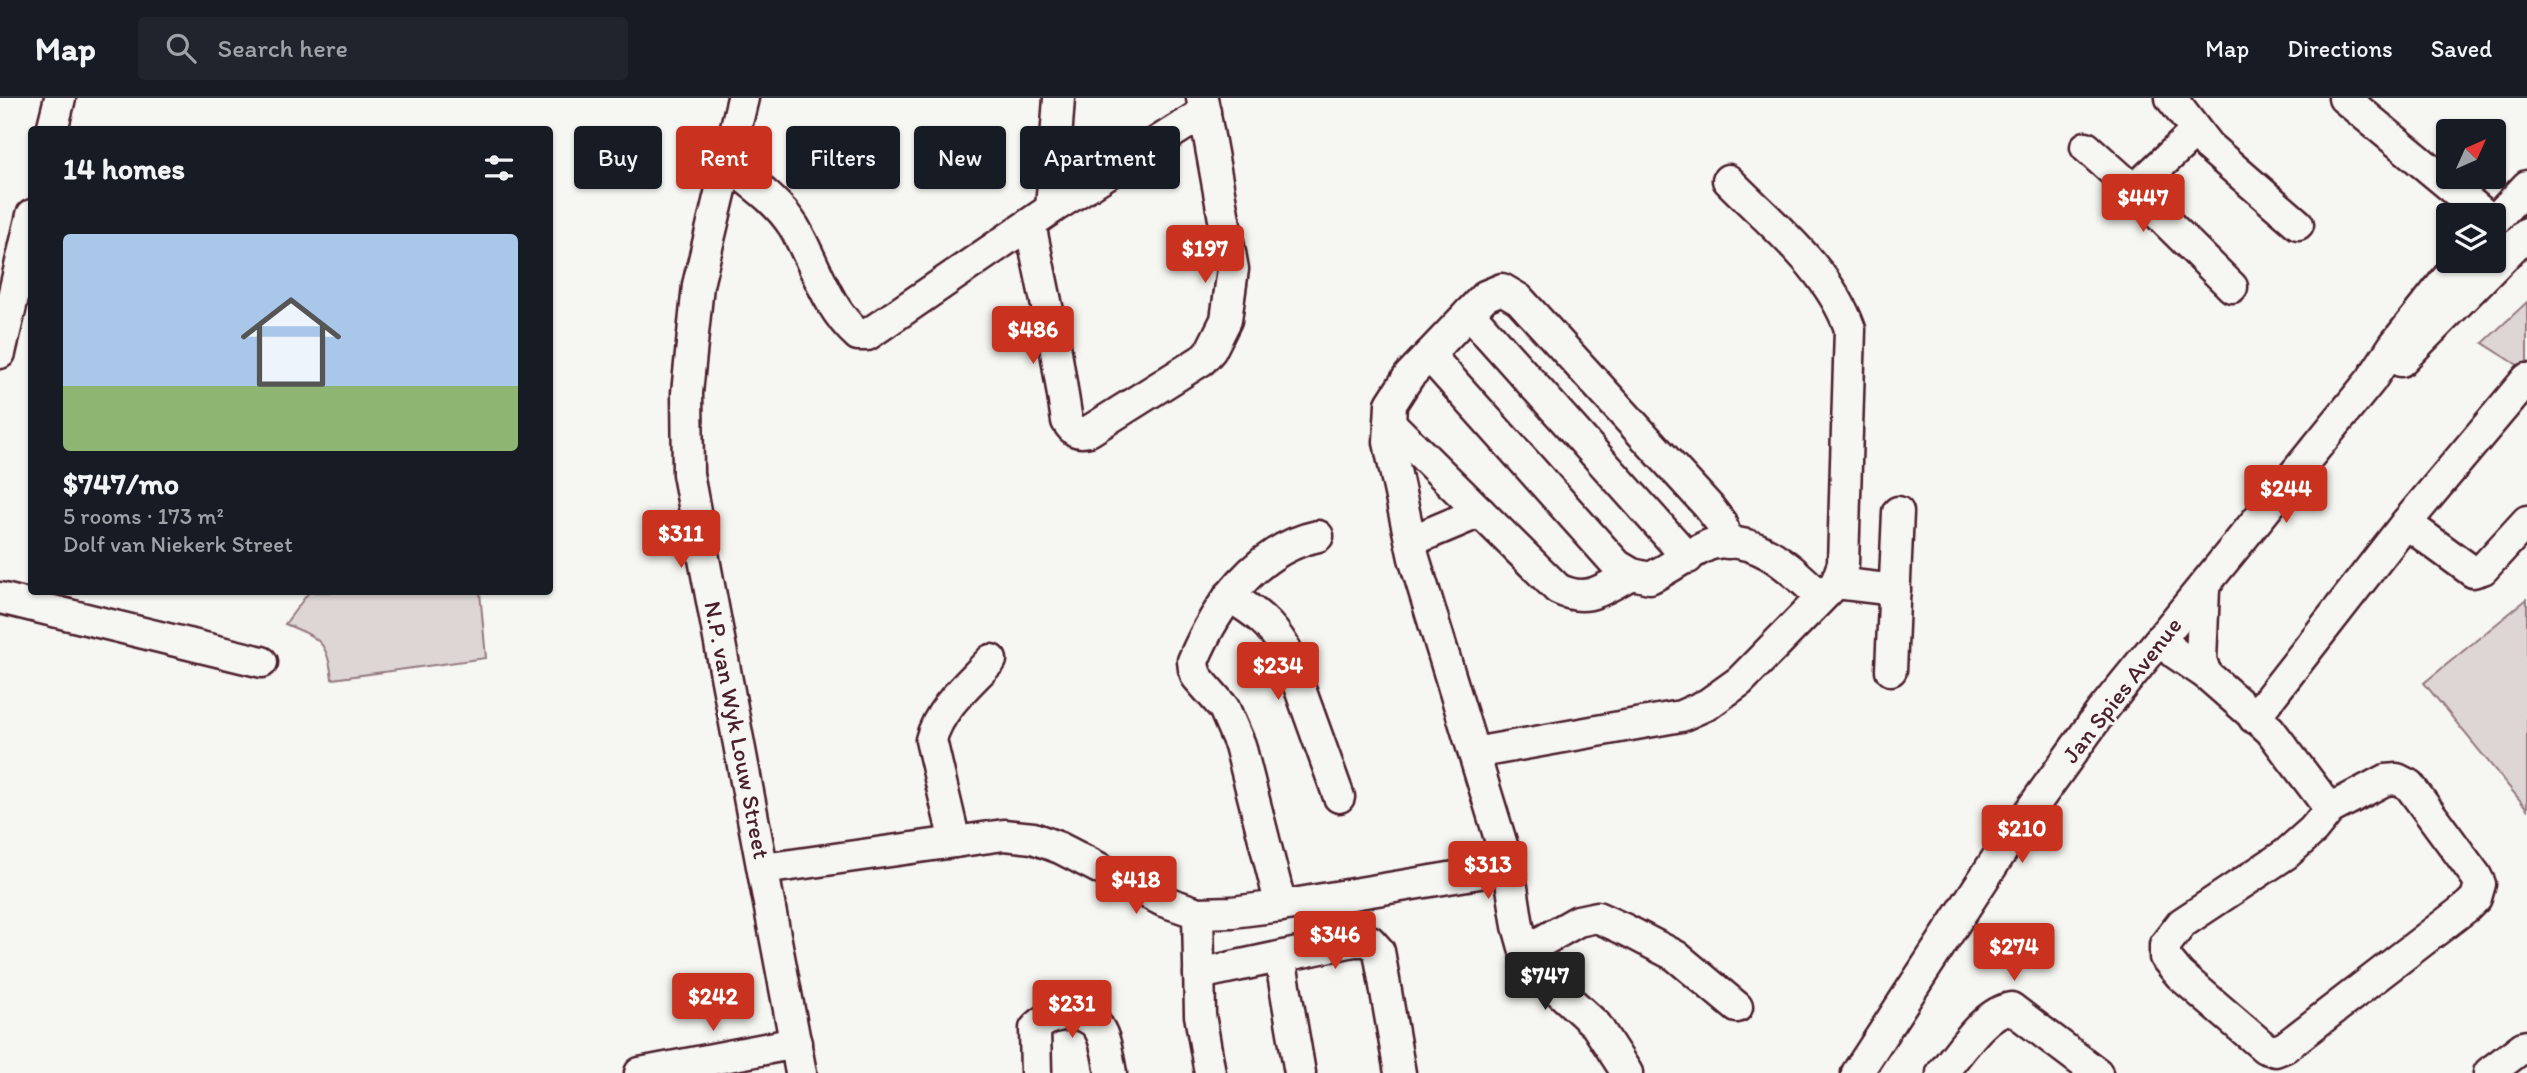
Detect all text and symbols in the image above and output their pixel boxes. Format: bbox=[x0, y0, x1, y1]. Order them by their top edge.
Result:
search box bbox=[138, 17, 628, 80]
text: Map bbox=[35, 29, 96, 68]
icon: search bbox=[162, 29, 200, 67]
text: Search here bbox=[218, 32, 348, 64]
text: Map bbox=[2205, 34, 2249, 63]
text: Directions bbox=[2287, 34, 2393, 63]
text: Saved bbox=[2431, 34, 2492, 63]
north arrow bbox=[2436, 119, 2506, 189]
map controls bbox=[2436, 119, 2506, 273]
chip: Buy bbox=[574, 126, 662, 189]
chip: Rent bbox=[676, 126, 772, 189]
chip: Filters bbox=[786, 126, 900, 189]
chip: New bbox=[914, 126, 1006, 189]
chip: Apartment bbox=[1020, 126, 1180, 189]
icon: filters bbox=[480, 149, 518, 187]
text: 14 homes bbox=[63, 150, 185, 187]
pin: $447 bbox=[2102, 174, 2184, 234]
text: $447 bbox=[2118, 183, 2168, 211]
button: layers bbox=[2436, 203, 2506, 273]
pin: $197 bbox=[1164, 226, 1246, 285]
text: $197 bbox=[1182, 234, 1228, 262]
icon: home bbox=[228, 279, 354, 405]
pin: $486 bbox=[992, 306, 1074, 366]
text: $486 bbox=[1008, 315, 1058, 343]
text: $747/mo bbox=[63, 465, 179, 502]
pin: $244 bbox=[2245, 466, 2327, 525]
text: $244 bbox=[2260, 474, 2312, 502]
text: 5 rooms · 173 m² bbox=[63, 502, 224, 530]
pin: $311 bbox=[640, 510, 722, 570]
text: $311 bbox=[658, 519, 704, 547]
text: Dolf van Niekerk Street bbox=[63, 530, 293, 558]
street label: N.P. van Wyk Louw Street bbox=[698, 599, 777, 861]
street label: Jan Spies Avenue bbox=[2056, 611, 2188, 768]
pin: $234 bbox=[1237, 642, 1319, 702]
text: $234 bbox=[1253, 651, 1303, 679]
pin: $210 bbox=[1981, 806, 2063, 865]
text: $210 bbox=[1998, 814, 2046, 842]
pin: $313 bbox=[1447, 842, 1529, 901]
text: $313 bbox=[1464, 850, 1512, 878]
pin: $418 bbox=[1095, 856, 1177, 916]
text: $418 bbox=[1112, 865, 1160, 893]
pin: $346 bbox=[1294, 912, 1376, 971]
text: $346 bbox=[1310, 920, 1360, 948]
pin: $274 bbox=[1973, 924, 2055, 983]
text: $274 bbox=[1990, 932, 2039, 960]
pin: $747 bbox=[1504, 953, 1586, 1012]
text: $747 bbox=[1521, 961, 1569, 989]
pin: $242 bbox=[672, 974, 754, 1033]
pin: $231 bbox=[1031, 981, 1113, 1040]
text: $242 bbox=[688, 982, 738, 1010]
text: $231 bbox=[1049, 989, 1095, 1017]

